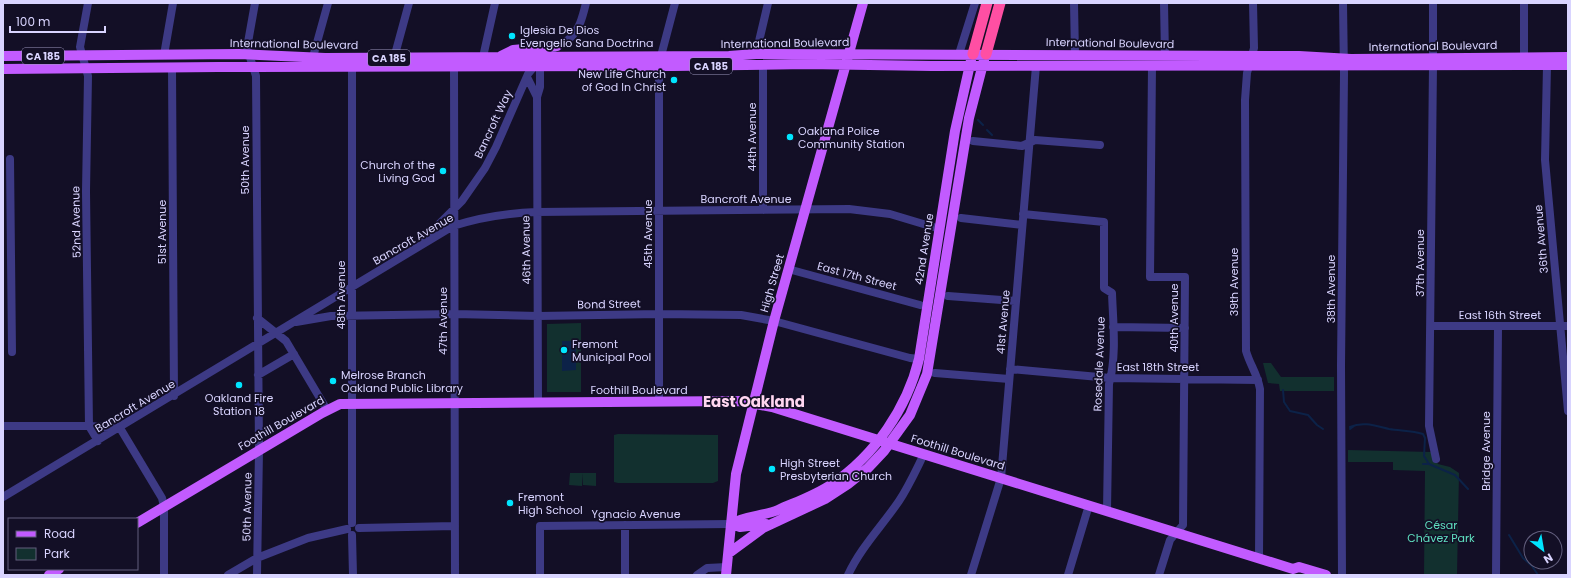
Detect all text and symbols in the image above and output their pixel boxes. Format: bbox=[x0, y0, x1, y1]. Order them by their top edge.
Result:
scale bar bbox=[10, 8, 105, 34]
text: 100 m bbox=[16, 13, 50, 30]
place label: Iglesia De Dios Evengelio Sana Doctrina bbox=[520, 22, 653, 51]
marker: Iglesia De Dios Evengelio Sana Doctrina bbox=[507, 31, 517, 41]
street label: International Boulevard bbox=[721, 34, 849, 52]
street label: International Boulevard bbox=[1046, 34, 1174, 52]
street label: International Boulevard bbox=[230, 35, 358, 53]
street label: International Boulevard bbox=[1369, 37, 1497, 55]
road number: CA 185 bbox=[22, 48, 64, 64]
road number: CA 185 bbox=[368, 50, 410, 66]
road number: CA 185 bbox=[690, 58, 732, 74]
place label: New Life Church of God In Christ bbox=[578, 66, 666, 95]
marker: New Life Church of God In Christ bbox=[669, 75, 679, 85]
street label: Bancroft Way bbox=[470, 86, 516, 161]
street label: 44th Avenue bbox=[744, 102, 760, 172]
place label: Oakland Police Community Station bbox=[798, 123, 905, 152]
street label: 50th Avenue bbox=[237, 125, 253, 195]
marker: Oakland Police Community Station bbox=[785, 132, 795, 142]
place label: Church of the Living God bbox=[360, 157, 435, 186]
marker: Church of the Living God bbox=[438, 166, 448, 176]
street label: 52nd Avenue bbox=[67, 186, 85, 258]
street label: Bancroft Avenue bbox=[701, 191, 792, 207]
street label: 45th Avenue bbox=[640, 199, 656, 269]
street label: 51st Avenue bbox=[154, 200, 170, 264]
street label: 36th Avenue bbox=[1530, 204, 1552, 274]
street label: Bancroft Avenue bbox=[370, 209, 457, 269]
street label: 42nd Avenue bbox=[910, 212, 938, 286]
street label: 46th Avenue bbox=[517, 215, 535, 285]
street label: 37th Avenue bbox=[1412, 229, 1428, 297]
street label: 39th Avenue bbox=[1226, 247, 1242, 316]
street label: High Street bbox=[756, 252, 788, 314]
street label: 38th Avenue bbox=[1323, 254, 1339, 323]
street label: East 17th Street bbox=[816, 258, 898, 294]
street label: 48th Avenue bbox=[333, 260, 349, 330]
street label: 40th Avenue bbox=[1166, 283, 1182, 353]
street label: 47th Avenue bbox=[435, 287, 451, 355]
street label: 41st Avenue bbox=[992, 289, 1014, 355]
street label: Bond Street bbox=[577, 295, 641, 313]
street label: East 16th Street bbox=[1459, 307, 1541, 323]
street label: Rosedale Avenue bbox=[1089, 316, 1109, 412]
place label: Fremont Municipal Pool bbox=[572, 336, 651, 365]
marker: Fremont Municipal Pool bbox=[559, 345, 569, 355]
street label: East 18th Street bbox=[1117, 359, 1199, 375]
place label: Melrose Branch Oakland Public Library bbox=[341, 367, 464, 396]
street label: Bancroft Avenue bbox=[92, 376, 178, 436]
marker: Melrose Branch Oakland Public Library bbox=[328, 376, 338, 386]
marker: Oakland Fire Station 18 bbox=[234, 380, 244, 390]
street label: Foothill Boulevard bbox=[590, 382, 688, 398]
place label: Oakland Fire Station 18 bbox=[205, 390, 273, 419]
district label: East Oakland bbox=[703, 391, 805, 412]
street label: Foothill Boulevard bbox=[235, 392, 327, 454]
street label: Bridge Avenue bbox=[1478, 411, 1494, 491]
street label: Foothill Boulevard bbox=[909, 430, 1007, 474]
place label: High Street Presbyterian Church bbox=[780, 455, 892, 484]
marker: High Street Presbyterian Church bbox=[767, 464, 777, 474]
street label: 50th Avenue bbox=[238, 472, 256, 542]
place label: Fremont High School bbox=[518, 489, 583, 518]
marker: Fremont High School bbox=[505, 498, 515, 508]
street label: Ygnacio Avenue bbox=[591, 506, 681, 522]
park label: César Chávez Park bbox=[1407, 517, 1475, 546]
legend bbox=[8, 518, 138, 570]
text: Road bbox=[44, 525, 75, 542]
north arrow bbox=[1523, 530, 1563, 570]
text: Park bbox=[44, 545, 71, 562]
text: N bbox=[1540, 550, 1556, 568]

